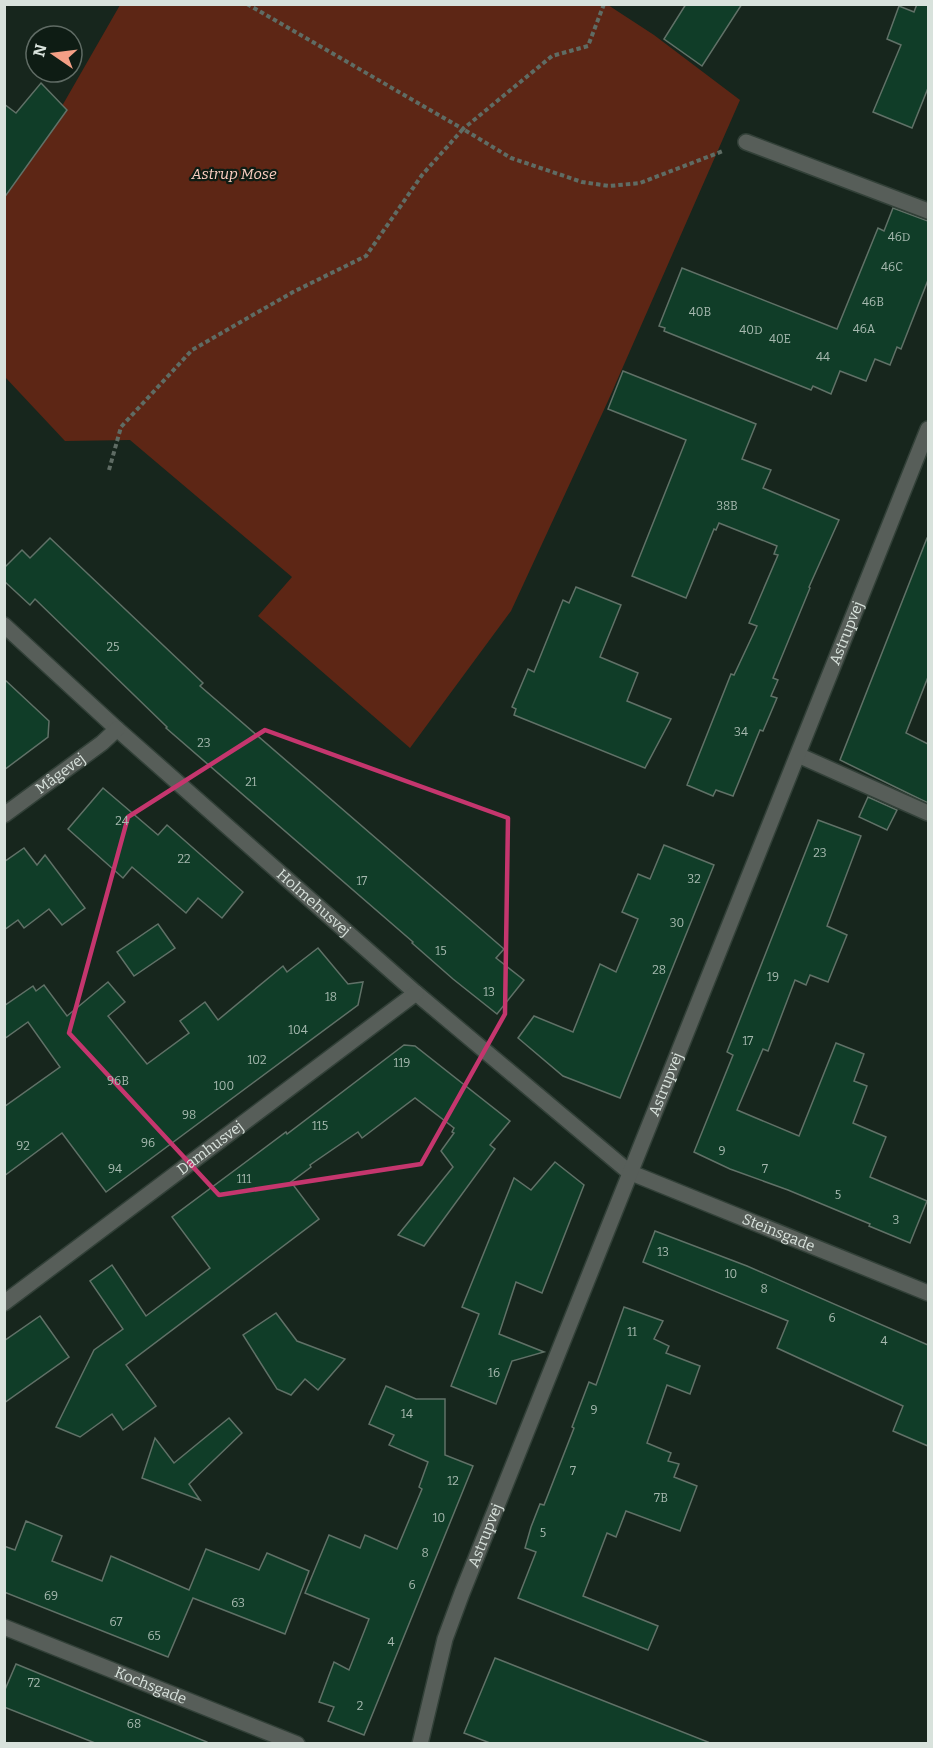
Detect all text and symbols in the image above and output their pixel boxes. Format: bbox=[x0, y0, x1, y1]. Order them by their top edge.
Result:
north arrow bbox=[24, 24, 84, 84]
text: N bbox=[29, 42, 51, 59]
park label: Astrup Mose bbox=[191, 165, 277, 183]
house number: 46D bbox=[888, 230, 910, 244]
house number: 46C bbox=[881, 260, 903, 274]
house number: 46B bbox=[862, 295, 884, 309]
house number: 40B bbox=[689, 305, 711, 319]
house number: 46A bbox=[853, 322, 876, 336]
house number: 40D bbox=[739, 323, 763, 337]
house number: 40E bbox=[769, 332, 791, 346]
house number: 44 bbox=[816, 350, 830, 364]
house number: 38B bbox=[716, 499, 738, 513]
street label: Astrupvej bbox=[825, 599, 867, 668]
house number: 25 bbox=[107, 640, 119, 654]
house number: 34 bbox=[734, 725, 748, 739]
house number: 23 bbox=[197, 736, 211, 750]
street label: Mågevej bbox=[32, 749, 89, 798]
house number: 21 bbox=[245, 775, 257, 789]
house number: 24 bbox=[115, 814, 129, 828]
house number: 23 bbox=[813, 846, 827, 860]
house number: 22 bbox=[177, 852, 191, 866]
street label: Holmehusvej bbox=[273, 865, 354, 940]
house number: 32 bbox=[687, 872, 701, 886]
house number: 17 bbox=[357, 874, 367, 888]
house number: 30 bbox=[670, 916, 684, 930]
house number: 15 bbox=[435, 944, 447, 958]
house number: 28 bbox=[652, 963, 666, 977]
house number: 19 bbox=[767, 970, 779, 984]
house number: 13 bbox=[483, 985, 495, 999]
house number: 18 bbox=[325, 990, 337, 1004]
house number: 104 bbox=[288, 1023, 308, 1037]
house number: 17 bbox=[743, 1034, 753, 1048]
street label: Astrupvej bbox=[645, 1050, 687, 1119]
house number: 102 bbox=[247, 1053, 267, 1067]
house number: 119 bbox=[394, 1056, 410, 1070]
house number: 96B bbox=[107, 1074, 129, 1088]
house number: 100 bbox=[214, 1079, 234, 1093]
house number: 98 bbox=[182, 1108, 196, 1122]
street label: Damhusvej bbox=[173, 1117, 247, 1179]
house number: 115 bbox=[312, 1119, 328, 1133]
house number: 96 bbox=[141, 1136, 155, 1150]
house number: 92 bbox=[16, 1139, 30, 1153]
house number: 9 bbox=[718, 1144, 726, 1158]
house number: 94 bbox=[108, 1162, 122, 1176]
house number: 7 bbox=[762, 1162, 768, 1176]
house number: 111 bbox=[237, 1172, 251, 1186]
house number: 5 bbox=[835, 1188, 841, 1202]
street label: Steinsgade bbox=[739, 1210, 818, 1255]
house number: 3 bbox=[893, 1213, 900, 1227]
house number: 13 bbox=[657, 1245, 669, 1259]
house number: 10 bbox=[725, 1267, 737, 1281]
house number: 8 bbox=[760, 1282, 768, 1296]
house number: 6 bbox=[828, 1311, 836, 1325]
house number: 11 bbox=[627, 1325, 637, 1339]
house number: 4 bbox=[880, 1334, 888, 1348]
house number: 16 bbox=[488, 1366, 500, 1380]
house number: 9 bbox=[590, 1403, 598, 1417]
house number: 14 bbox=[401, 1407, 413, 1421]
house number: 7 bbox=[570, 1464, 576, 1478]
house number: 12 bbox=[447, 1474, 459, 1488]
house number: 7B bbox=[654, 1491, 668, 1505]
street label: Astrupvej bbox=[464, 1501, 506, 1570]
house number: 10 bbox=[433, 1511, 445, 1525]
house number: 5 bbox=[540, 1526, 546, 1540]
house number: 8 bbox=[421, 1546, 429, 1560]
house number: 6 bbox=[408, 1578, 416, 1592]
house number: 69 bbox=[44, 1589, 58, 1603]
house number: 63 bbox=[231, 1596, 245, 1610]
house number: 67 bbox=[110, 1615, 122, 1629]
house number: 65 bbox=[147, 1629, 161, 1643]
house number: 4 bbox=[387, 1635, 395, 1649]
street label: Kochsgade bbox=[112, 1663, 189, 1708]
house number: 72 bbox=[28, 1676, 40, 1690]
house number: 2 bbox=[357, 1699, 363, 1713]
house number: 68 bbox=[127, 1717, 141, 1731]

